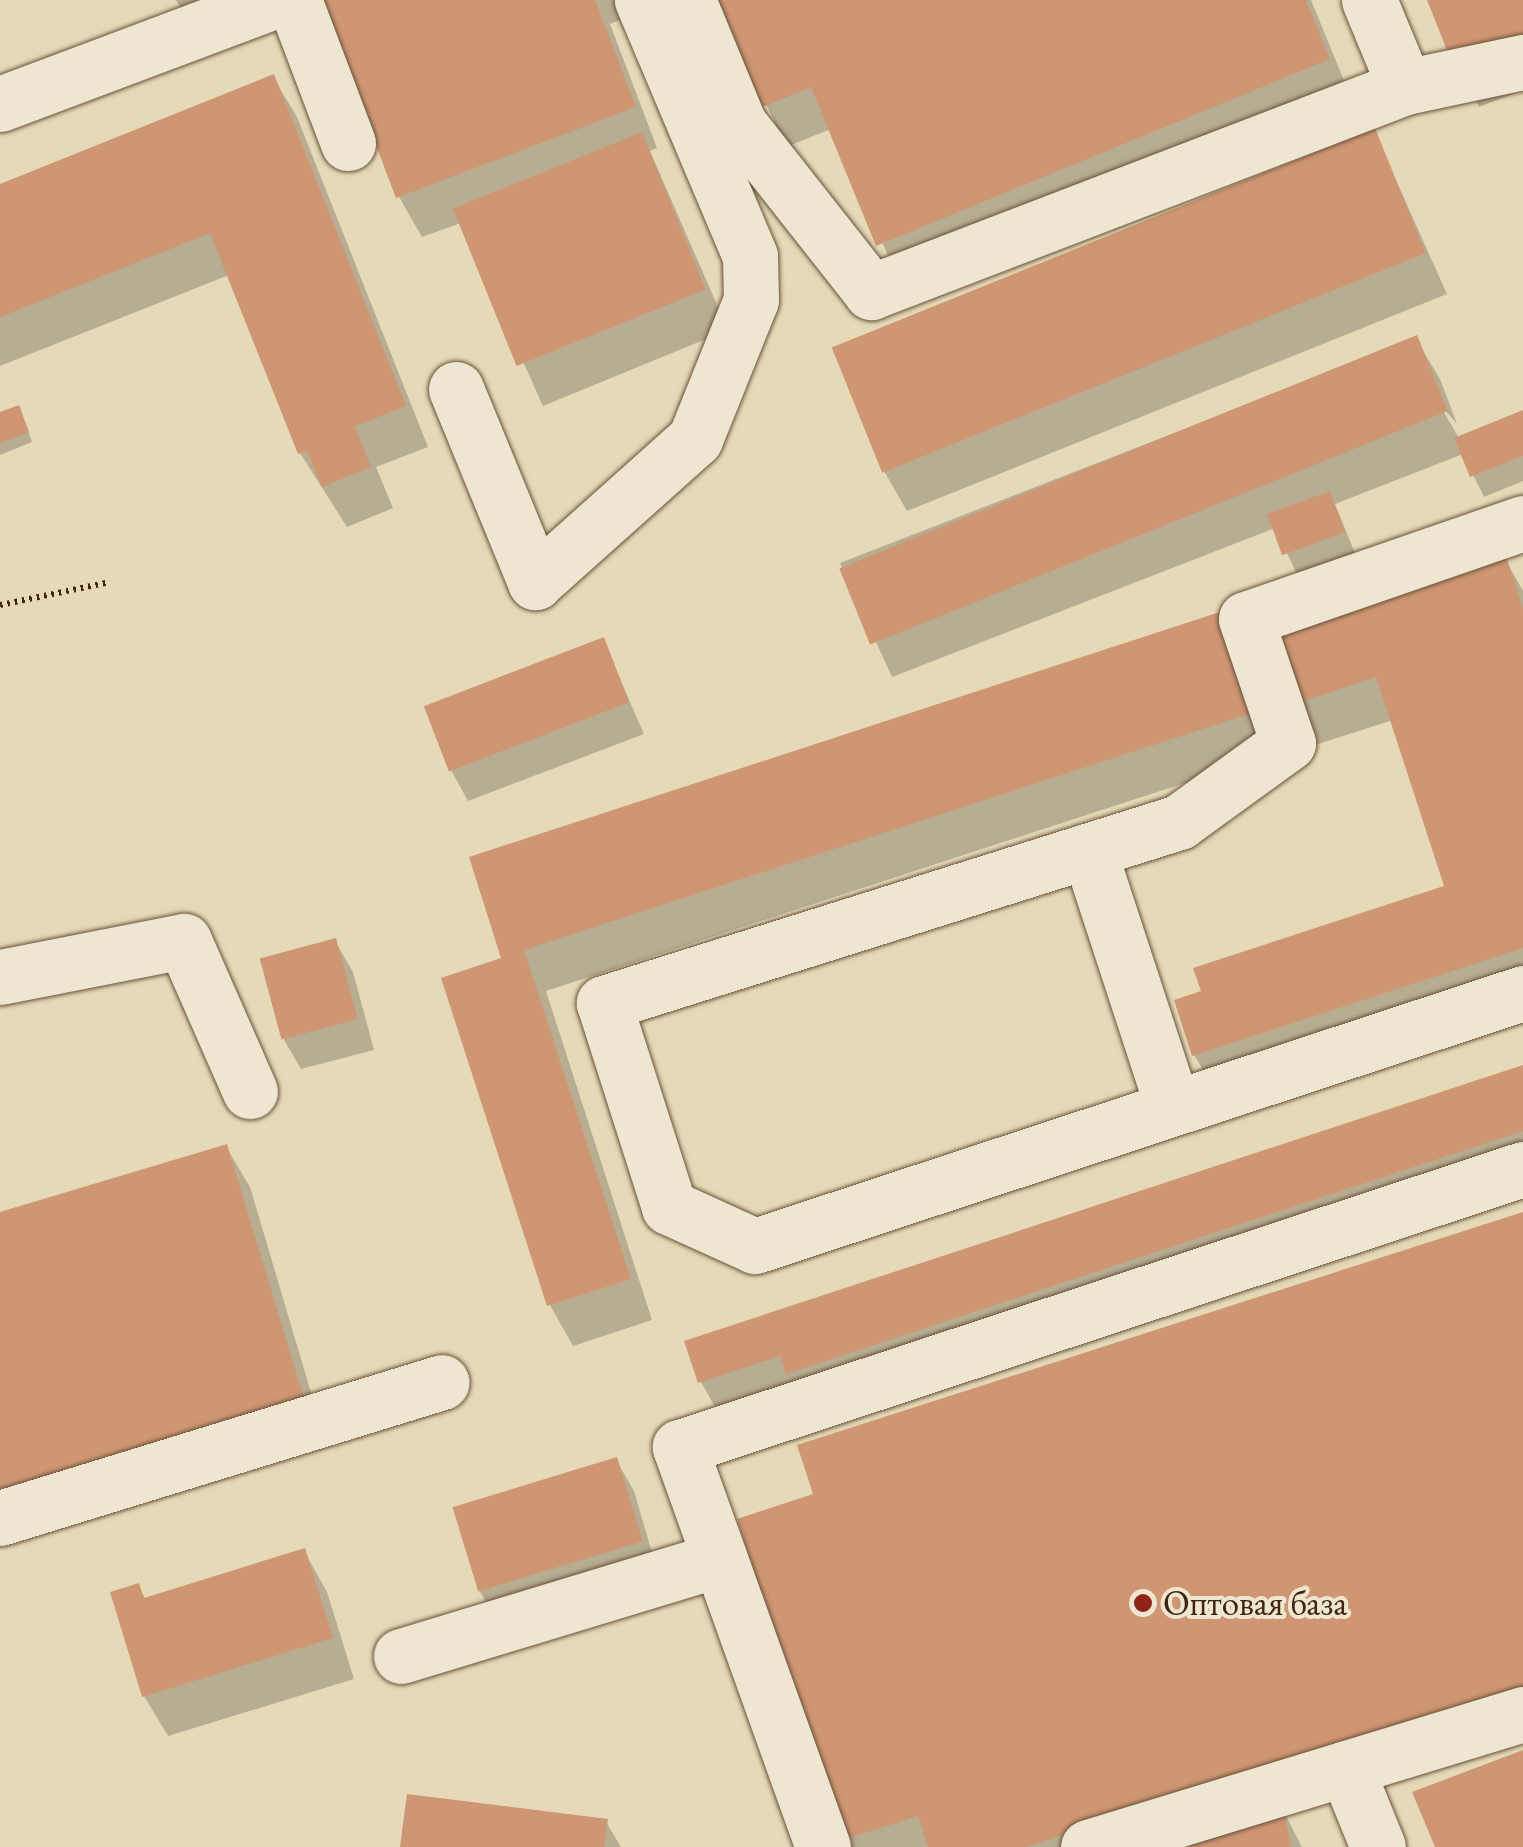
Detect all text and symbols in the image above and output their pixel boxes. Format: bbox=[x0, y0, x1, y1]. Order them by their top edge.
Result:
place label: Оптовая база bbox=[1163, 1582, 1347, 1624]
marker: Оптовая база bbox=[1132, 1592, 1154, 1614]

